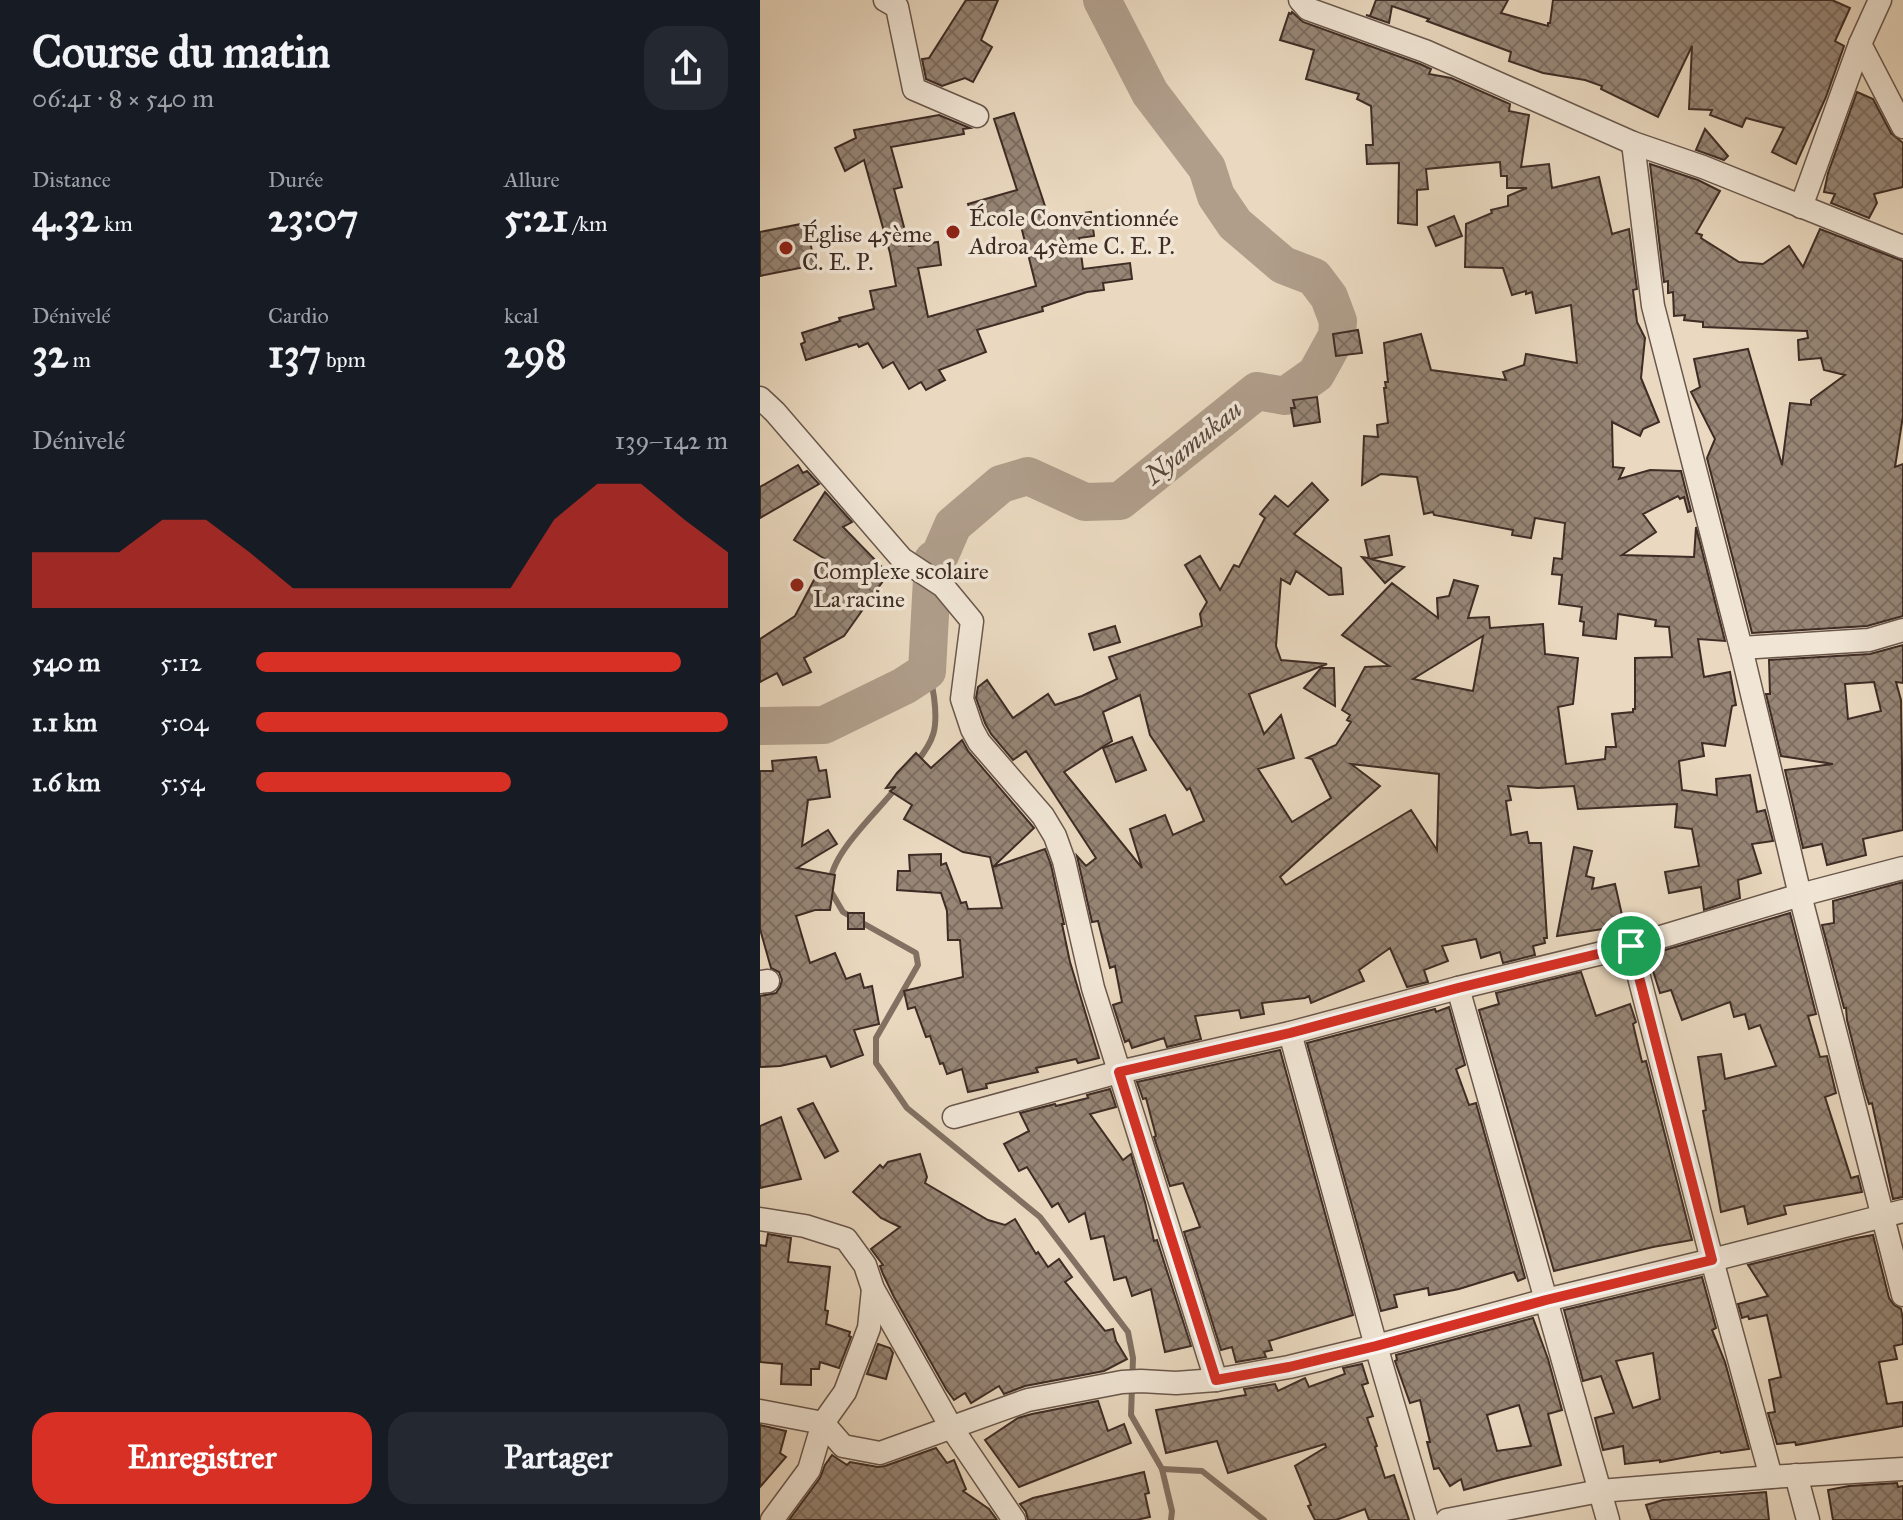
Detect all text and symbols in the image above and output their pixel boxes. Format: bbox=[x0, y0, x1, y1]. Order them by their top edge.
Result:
text: Course du matin bbox=[32, 25, 330, 79]
button: share bbox=[644, 26, 728, 110]
text: 06:41 · 8 × 540 m bbox=[32, 82, 214, 114]
text: Distance bbox=[32, 166, 111, 193]
text: Durée bbox=[268, 166, 324, 193]
text: Allure bbox=[504, 166, 560, 193]
text: 4.32 bbox=[32, 193, 99, 242]
text: 23:07 bbox=[268, 193, 358, 242]
text: 5:21 bbox=[504, 193, 568, 242]
place label: École Conventionnée Adroa 45ème C. E. P. bbox=[968, 203, 1179, 261]
text: km bbox=[99, 210, 133, 237]
text: /km bbox=[568, 210, 608, 237]
place label: Église 45ème C. E. P. bbox=[802, 219, 932, 277]
marker: École Conventionnée Adroa 45ème C. E. P. bbox=[944, 223, 962, 241]
marker: Église 45ème C. E. P. bbox=[777, 239, 795, 257]
text: Dénivelé bbox=[32, 302, 111, 329]
text: Cardio bbox=[268, 302, 329, 329]
text: kcal bbox=[504, 302, 539, 329]
text: 32 bbox=[32, 329, 68, 378]
text: 137 bbox=[268, 329, 321, 378]
text: 298 bbox=[504, 329, 566, 378]
text: m bbox=[68, 346, 91, 373]
text: bpm bbox=[321, 346, 366, 373]
water label: Nyamukau bbox=[1136, 393, 1248, 492]
text: Dénivelé bbox=[32, 424, 125, 456]
text: 139–142 m bbox=[615, 424, 728, 456]
place label: Complexe scolaire La racine bbox=[813, 556, 989, 614]
marker: Complexe scolaire La racine bbox=[788, 576, 806, 594]
text: 540 m bbox=[32, 646, 100, 678]
text: 5:12 bbox=[160, 646, 202, 678]
text: 1.1 km bbox=[32, 706, 97, 738]
text: 5:04 bbox=[160, 706, 208, 738]
text: 1.6 km bbox=[32, 766, 101, 798]
text: 5:54 bbox=[160, 766, 205, 798]
pin bbox=[1597, 912, 1665, 980]
icon: arrive bbox=[1609, 924, 1653, 968]
button: Enregistrer bbox=[32, 1412, 372, 1504]
button: Partager bbox=[388, 1412, 728, 1504]

